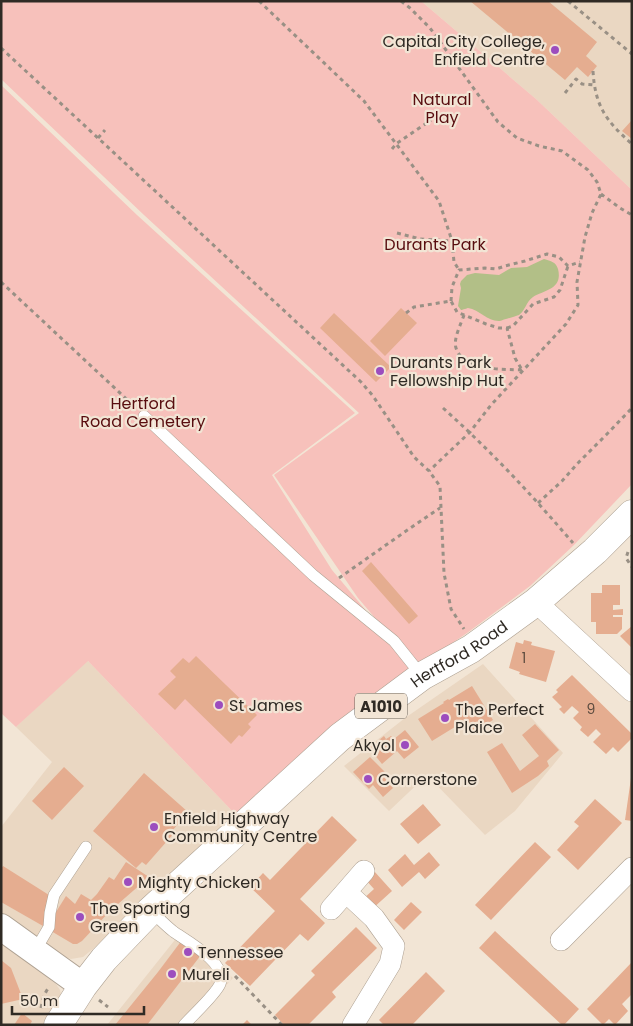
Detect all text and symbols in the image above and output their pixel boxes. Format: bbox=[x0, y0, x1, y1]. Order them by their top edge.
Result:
place label: Capital City College, Enfield Centre bbox=[383, 30, 545, 71]
marker: Capital City College, Enfield Centre bbox=[549, 44, 561, 56]
park label: Natural Play bbox=[413, 88, 471, 129]
park label: Durants Park bbox=[384, 233, 486, 256]
place label: Durants Park Fellowship Hut bbox=[390, 351, 504, 392]
marker: Durants Park Fellowship Hut bbox=[374, 365, 386, 377]
park label: Hertford Road Cemetery bbox=[80, 392, 206, 433]
street label: Hertford Road bbox=[405, 615, 512, 693]
house number: 1 bbox=[522, 648, 526, 668]
place label: St James bbox=[229, 694, 303, 717]
road number: A1010 bbox=[355, 694, 407, 718]
place label: The Perfect Plaice bbox=[455, 698, 544, 739]
marker: St James bbox=[213, 699, 225, 711]
house number: 9 bbox=[587, 699, 595, 719]
marker: The Perfect Plaice bbox=[439, 712, 451, 724]
place label: Akyol bbox=[353, 734, 395, 757]
marker: Akyol bbox=[399, 739, 411, 751]
place label: Cornerstone bbox=[378, 768, 477, 791]
marker: Cornerstone bbox=[362, 773, 374, 785]
place label: Enfield Highway Community Centre bbox=[164, 807, 317, 848]
marker: Enfield Highway Community Centre bbox=[148, 821, 160, 833]
place label: Mighty Chicken bbox=[138, 871, 261, 894]
marker: Mighty Chicken bbox=[122, 876, 134, 888]
place label: The Sporting Green bbox=[90, 897, 190, 938]
marker: The Sporting Green bbox=[74, 911, 86, 923]
place label: Tennessee bbox=[198, 941, 284, 964]
marker: Tennessee bbox=[182, 946, 194, 958]
place label: Mureli bbox=[182, 963, 230, 986]
marker: Mureli bbox=[166, 968, 178, 980]
scale bar bbox=[12, 984, 145, 1016]
text: 50 m bbox=[20, 990, 58, 1011]

